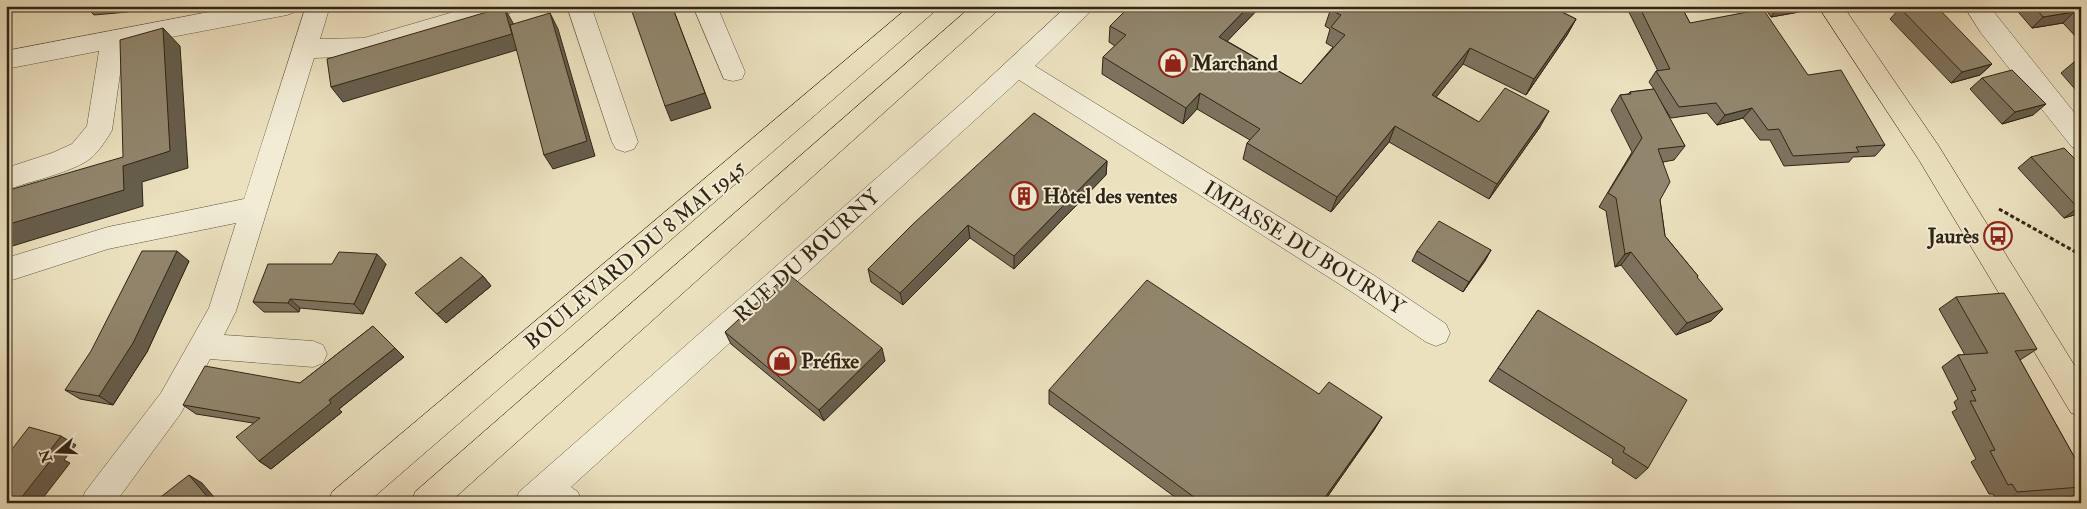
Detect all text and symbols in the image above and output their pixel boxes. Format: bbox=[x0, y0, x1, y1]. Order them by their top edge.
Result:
shop icon: Marchand bbox=[1158, 48, 1188, 78]
place label: Marchand bbox=[1191, 50, 1278, 77]
street label: BOULEVARD DU 8 MAI 1945 bbox=[519, 154, 752, 356]
street label: IMPASSE DU BOURNY bbox=[1198, 175, 1410, 321]
building icon: Hôtel des ventes bbox=[1009, 181, 1039, 211]
street label: RUE DU BOURNY bbox=[728, 183, 886, 329]
place label: Hôtel des ventes bbox=[1043, 183, 1177, 210]
bus stop icon: Jaurès bbox=[1983, 221, 2013, 251]
place label: Jaurès bbox=[1927, 223, 1979, 250]
shop icon: Préfixe bbox=[767, 346, 797, 376]
place label: Préfixe bbox=[801, 348, 859, 375]
north arrow bbox=[32, 426, 82, 476]
text: N bbox=[36, 447, 57, 466]

